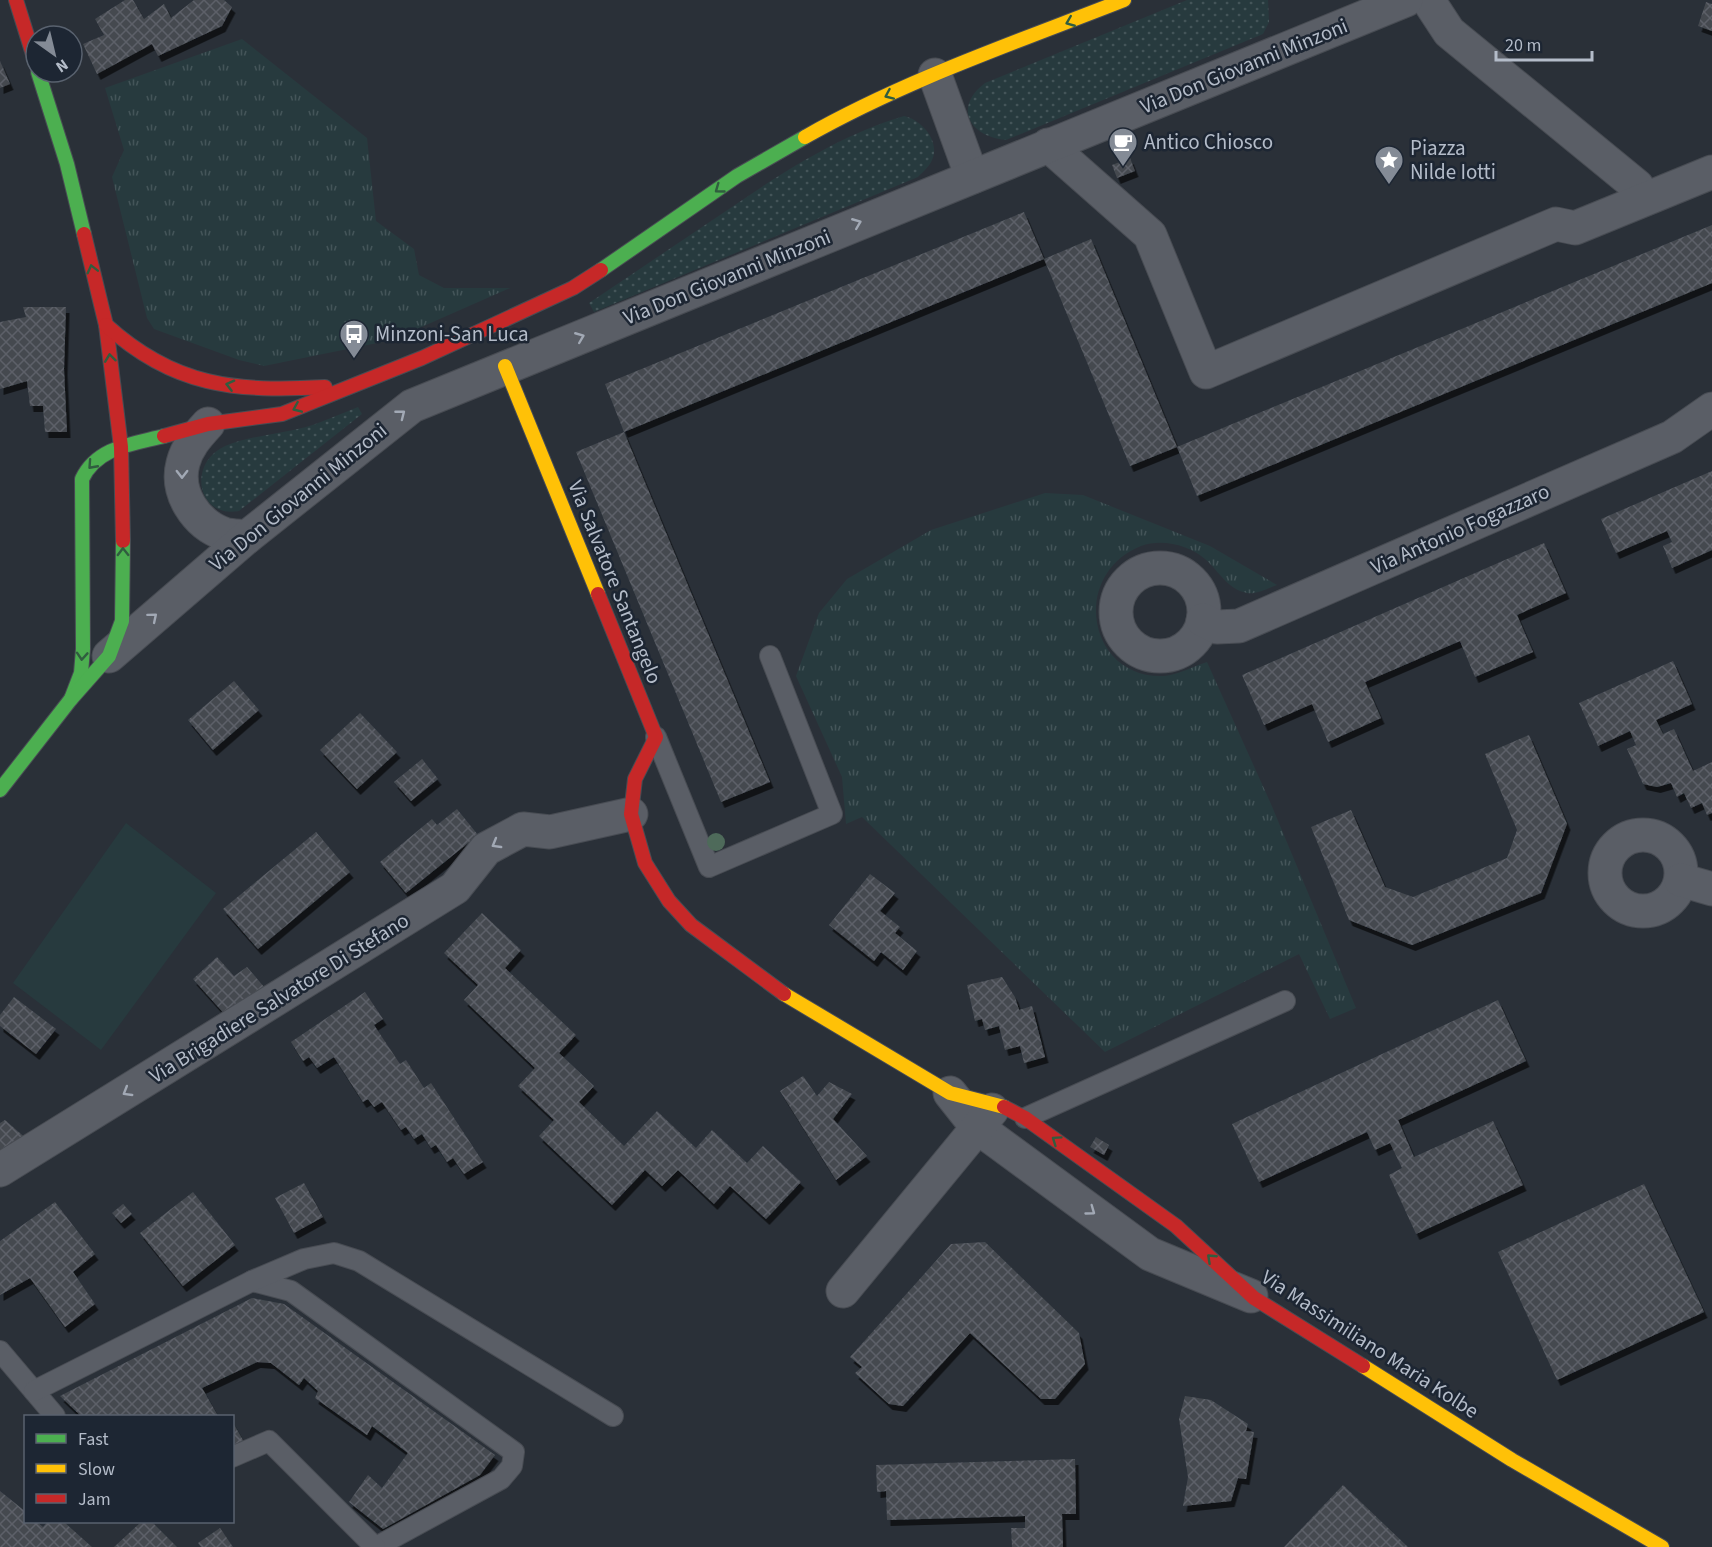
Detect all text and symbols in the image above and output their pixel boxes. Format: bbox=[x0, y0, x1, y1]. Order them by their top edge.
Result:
street label: Via Don Giovanni Minzoni bbox=[1136, 11, 1352, 121]
one-way arrow bbox=[1065, 15, 1076, 27]
north arrow bbox=[24, 24, 84, 84]
scale bar bbox=[1496, 24, 1592, 62]
text: 20 m bbox=[1505, 33, 1541, 58]
text: N bbox=[51, 54, 72, 78]
one-way arrow bbox=[885, 88, 896, 100]
cafe icon: Antico Chiosco bbox=[1107, 126, 1139, 168]
place label: Antico Chiosco bbox=[1144, 127, 1273, 157]
place label: Piazza Nilde Iotti bbox=[1410, 133, 1496, 187]
place icon: Piazza Nilde Iotti bbox=[1373, 144, 1405, 186]
one-way arrow bbox=[714, 182, 725, 193]
one-way arrow bbox=[851, 218, 862, 230]
street label: Via Don Giovanni Minzoni bbox=[619, 222, 835, 332]
one-way arrow bbox=[87, 264, 100, 274]
bus stop icon: Minzoni-San Luca bbox=[338, 318, 370, 360]
place label: Minzoni-San Luca bbox=[375, 319, 529, 349]
one-way arrow bbox=[574, 331, 584, 344]
one-way arrow bbox=[105, 353, 117, 362]
one-way arrow bbox=[226, 380, 236, 393]
one-way arrow bbox=[293, 401, 304, 413]
one-way arrow bbox=[395, 411, 406, 422]
street label: Via Don Giovanni Minzoni bbox=[203, 416, 393, 578]
one-way arrow bbox=[88, 458, 99, 468]
one-way arrow bbox=[176, 470, 188, 479]
street label: Via Salvatore Santangelo bbox=[560, 476, 670, 688]
street label: Via Antonio Fogazzaro bbox=[1366, 476, 1554, 582]
one-way arrow bbox=[117, 548, 129, 557]
one-way arrow bbox=[146, 613, 157, 624]
one-way arrow bbox=[76, 652, 89, 661]
one-way arrow bbox=[492, 837, 502, 848]
street label: Via Brigadiere Salvatore Di Stefano bbox=[143, 905, 415, 1091]
one-way arrow bbox=[123, 1085, 133, 1096]
one-way arrow bbox=[1052, 1137, 1063, 1148]
one-way arrow bbox=[1084, 1203, 1095, 1214]
one-way arrow bbox=[1207, 1254, 1218, 1265]
street label: Via Massimiliano Maria Kolbe bbox=[1255, 1262, 1485, 1426]
legend bbox=[24, 1415, 234, 1523]
text: Fast bbox=[78, 1427, 109, 1452]
text: Slow bbox=[78, 1457, 115, 1482]
text: Jam bbox=[78, 1487, 111, 1512]

